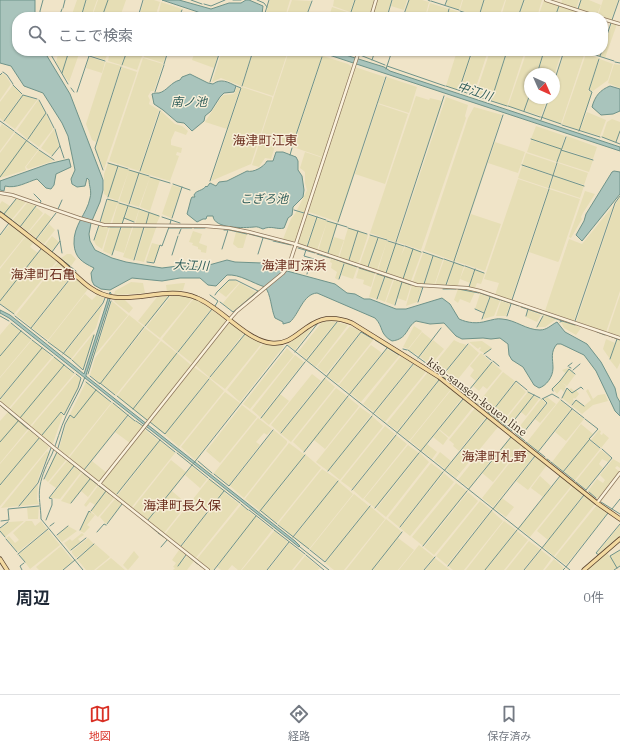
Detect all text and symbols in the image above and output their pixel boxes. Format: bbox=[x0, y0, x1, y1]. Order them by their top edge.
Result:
search box bbox=[12, 12, 608, 56]
icon: search bbox=[26, 23, 48, 45]
text: ここで検索 bbox=[58, 26, 133, 45]
north arrow bbox=[524, 68, 560, 104]
water label: 中江川 bbox=[456, 78, 496, 104]
water label: 南ノ池 bbox=[171, 94, 208, 109]
district label: 海津町江東 bbox=[232, 132, 298, 149]
water label: こぎろ池 bbox=[240, 191, 289, 206]
water label: 大江川 bbox=[173, 257, 211, 273]
district label: 海津町深浜 bbox=[261, 257, 327, 274]
district label: 海津町石亀 bbox=[10, 266, 76, 283]
street label: kiso-sansen-kouen line bbox=[424, 355, 530, 439]
district label: 海津町札野 bbox=[461, 448, 527, 465]
district label: 海津町長久保 bbox=[143, 497, 221, 514]
text: 周辺 bbox=[16, 587, 50, 609]
text: 0件 bbox=[583, 589, 604, 606]
tab: 地図 bbox=[89, 703, 111, 743]
tab: 経路 bbox=[288, 703, 310, 743]
tab: 保存済み bbox=[487, 703, 531, 743]

